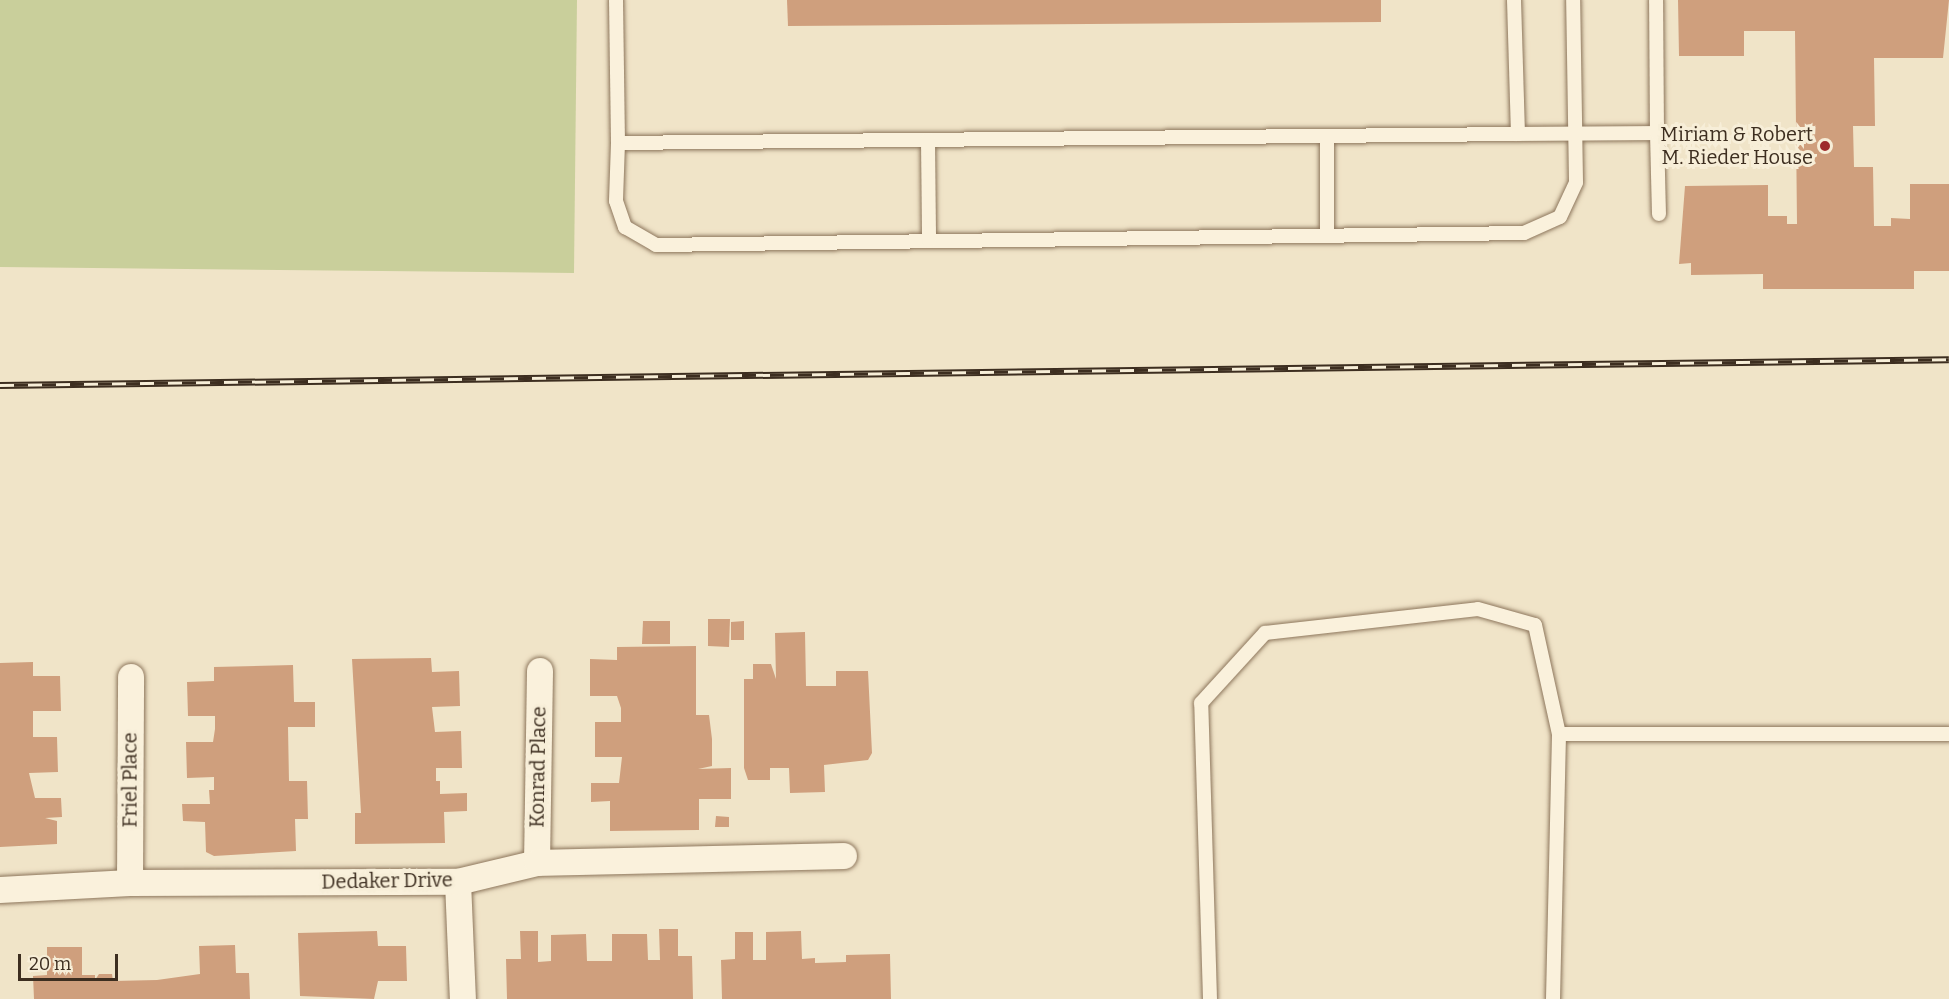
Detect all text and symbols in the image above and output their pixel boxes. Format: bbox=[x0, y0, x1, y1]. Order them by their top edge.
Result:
place label: Miriam & Robert M. Rieder House bbox=[1660, 122, 1813, 169]
marker: Miriam & Robert M. Rieder House bbox=[1818, 139, 1832, 153]
street label: Konrad Place bbox=[525, 706, 551, 828]
street label: Friel Place bbox=[118, 732, 142, 828]
street label: Dedaker Drive bbox=[321, 868, 453, 894]
scale bar bbox=[21, 942, 122, 980]
text: 20 m bbox=[29, 953, 71, 975]

